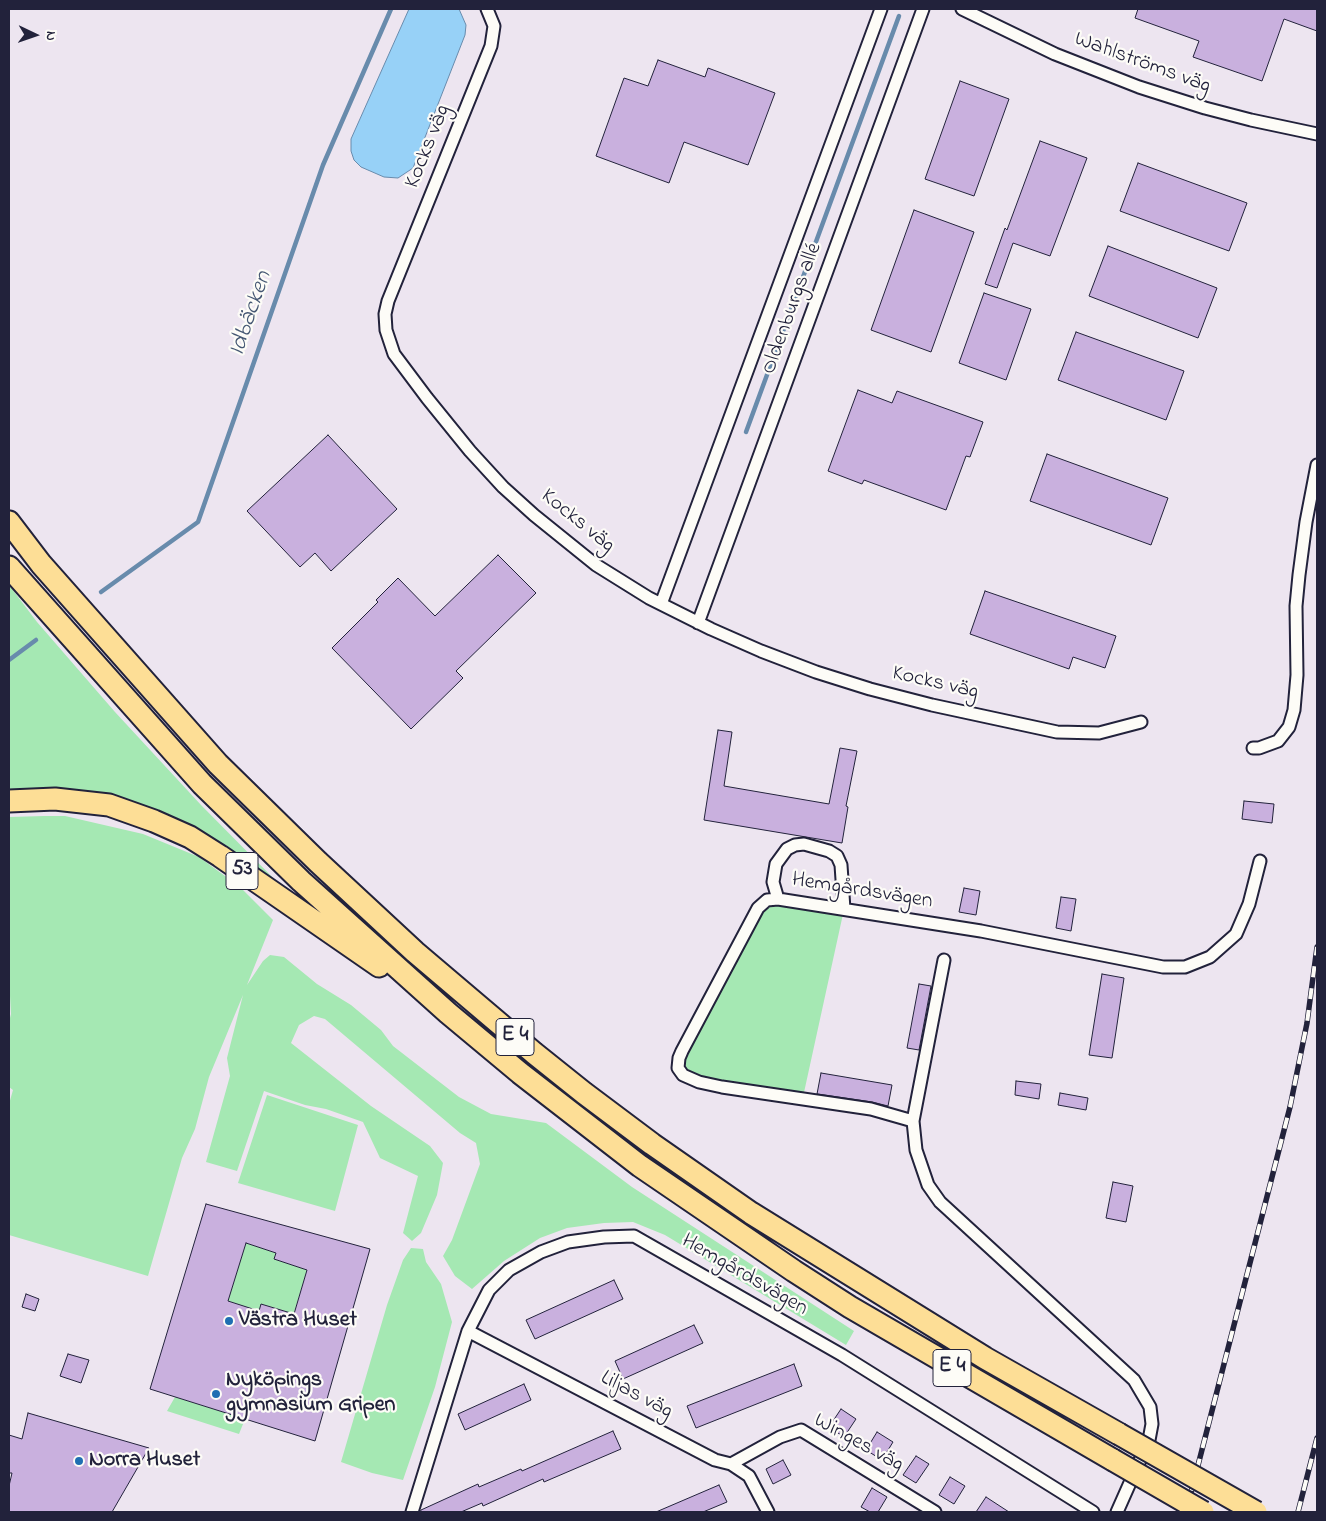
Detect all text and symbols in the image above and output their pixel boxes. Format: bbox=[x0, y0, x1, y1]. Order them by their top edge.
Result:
north arrow bbox=[10, 10, 60, 60]
street label: Wahlströms väg bbox=[1070, 27, 1214, 101]
text: N bbox=[40, 31, 61, 41]
street label: Kocks väg bbox=[400, 101, 458, 193]
street label: Oldenburgs allé bbox=[757, 240, 829, 378]
water label: Idbäcken bbox=[224, 268, 280, 360]
street label: Kocks väg bbox=[535, 484, 619, 560]
street label: Kocks väg bbox=[889, 661, 981, 707]
road number: 53 bbox=[226, 852, 258, 889]
street label: Hemgårdsvägen bbox=[790, 868, 934, 916]
road number: E 4 bbox=[496, 1019, 534, 1056]
street label: Hemgårdsvägen bbox=[676, 1229, 812, 1323]
place label: Västra Huset bbox=[239, 1308, 357, 1334]
marker: Västra Huset bbox=[223, 1315, 235, 1327]
road number: E 4 bbox=[933, 1350, 971, 1386]
street label: Liljas väg bbox=[595, 1366, 677, 1426]
place label: Nyköpings gymnasium Gripen bbox=[226, 1368, 395, 1420]
marker: Nyköpings gymnasium Gripen bbox=[210, 1388, 222, 1400]
street label: Winges väg bbox=[808, 1408, 908, 1480]
place label: Norra Huset bbox=[89, 1448, 200, 1474]
marker: Norra Huset bbox=[73, 1455, 85, 1467]

